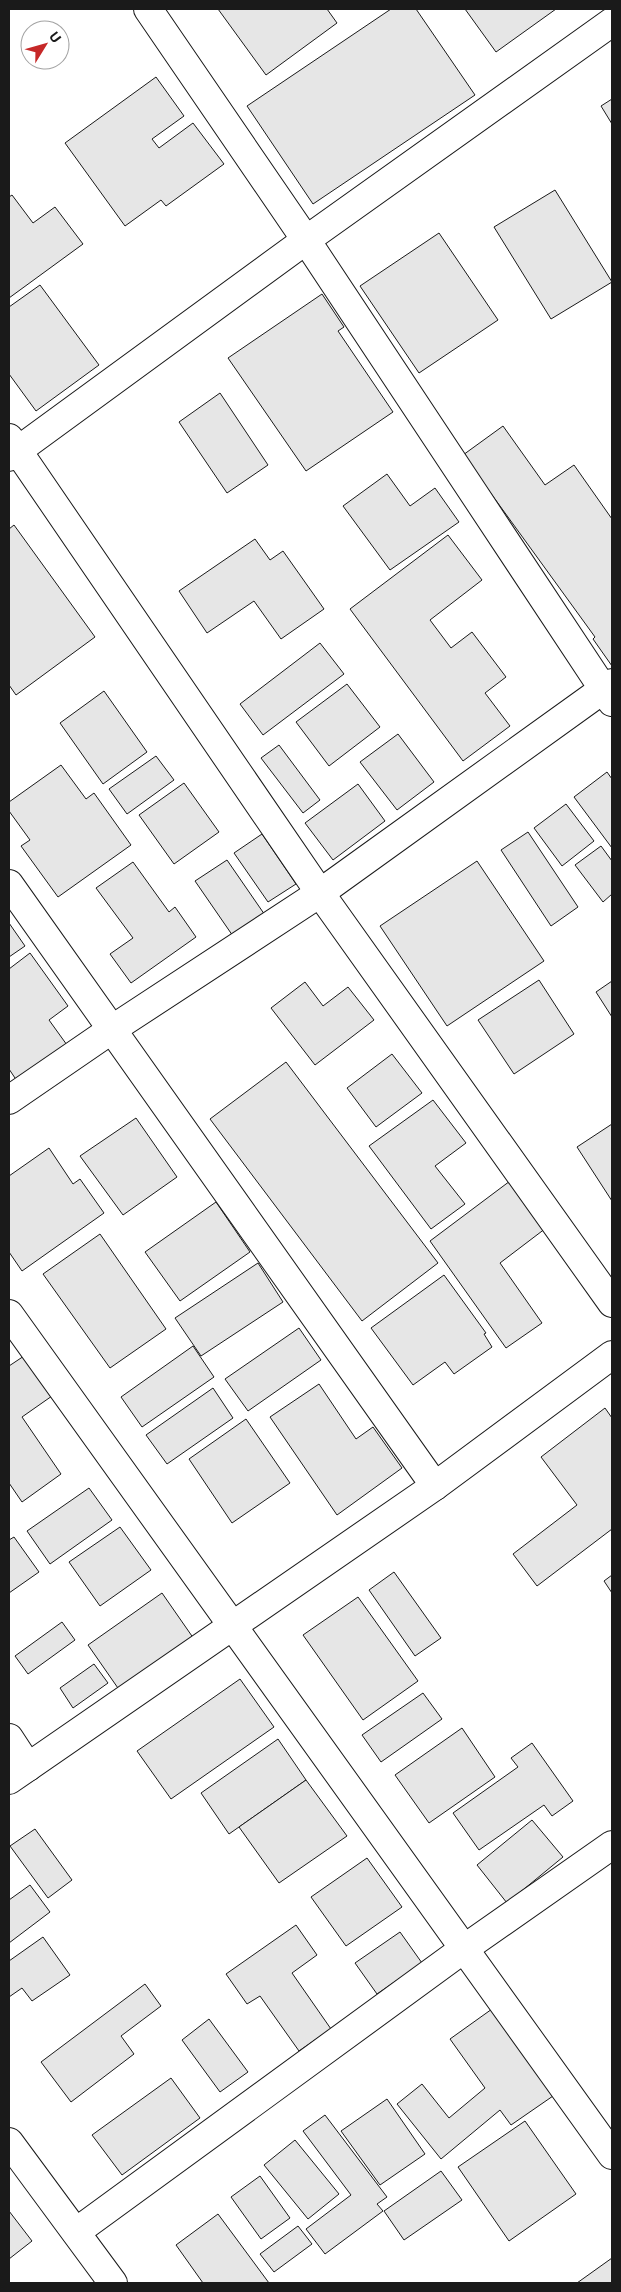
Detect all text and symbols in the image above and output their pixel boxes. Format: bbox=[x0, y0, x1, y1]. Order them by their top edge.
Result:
north arrow bbox=[20, 20, 70, 70]
text: U bbox=[46, 28, 65, 46]

